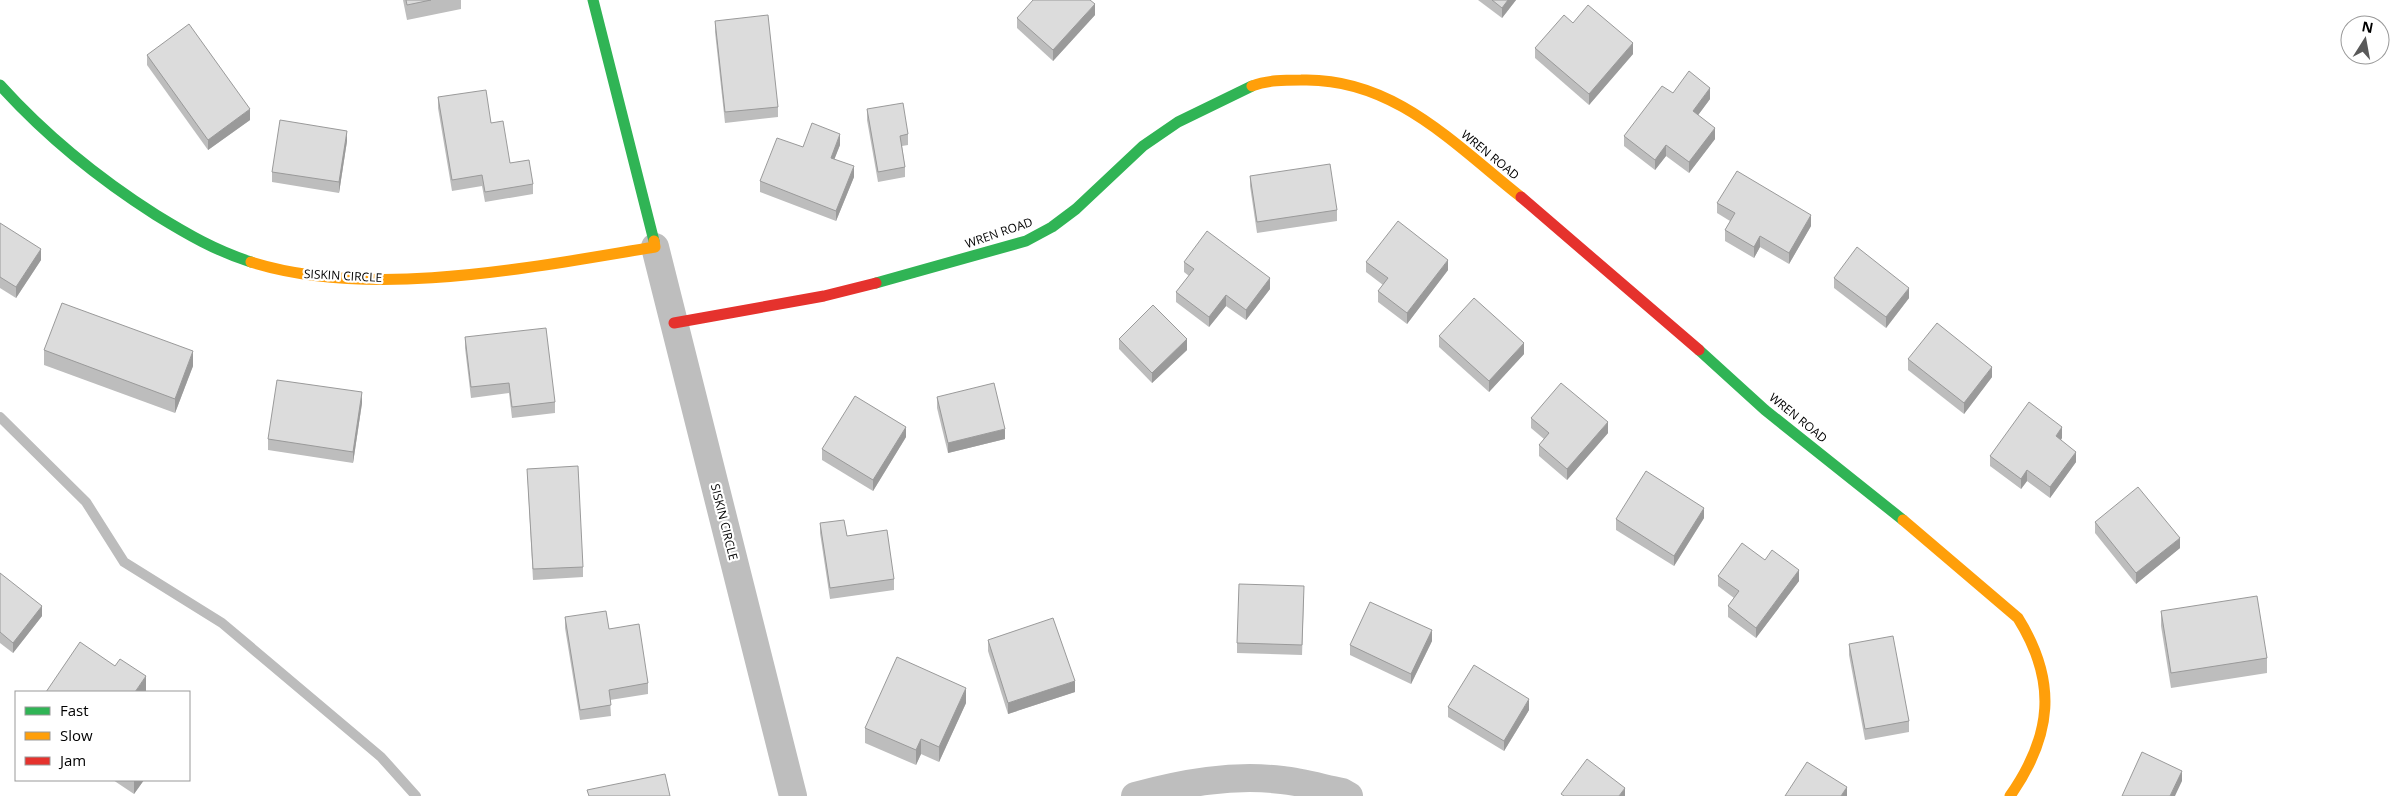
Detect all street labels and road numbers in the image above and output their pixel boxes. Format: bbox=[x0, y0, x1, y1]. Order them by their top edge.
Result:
street label: WREN ROAD bbox=[1458, 126, 1523, 183]
street label: WREN ROAD bbox=[963, 213, 1035, 252]
street label: SISKIN CIRCLE bbox=[304, 265, 383, 286]
street label: WREN ROAD bbox=[1766, 389, 1831, 446]
street label: SISKIN CIRCLE bbox=[707, 482, 742, 562]

